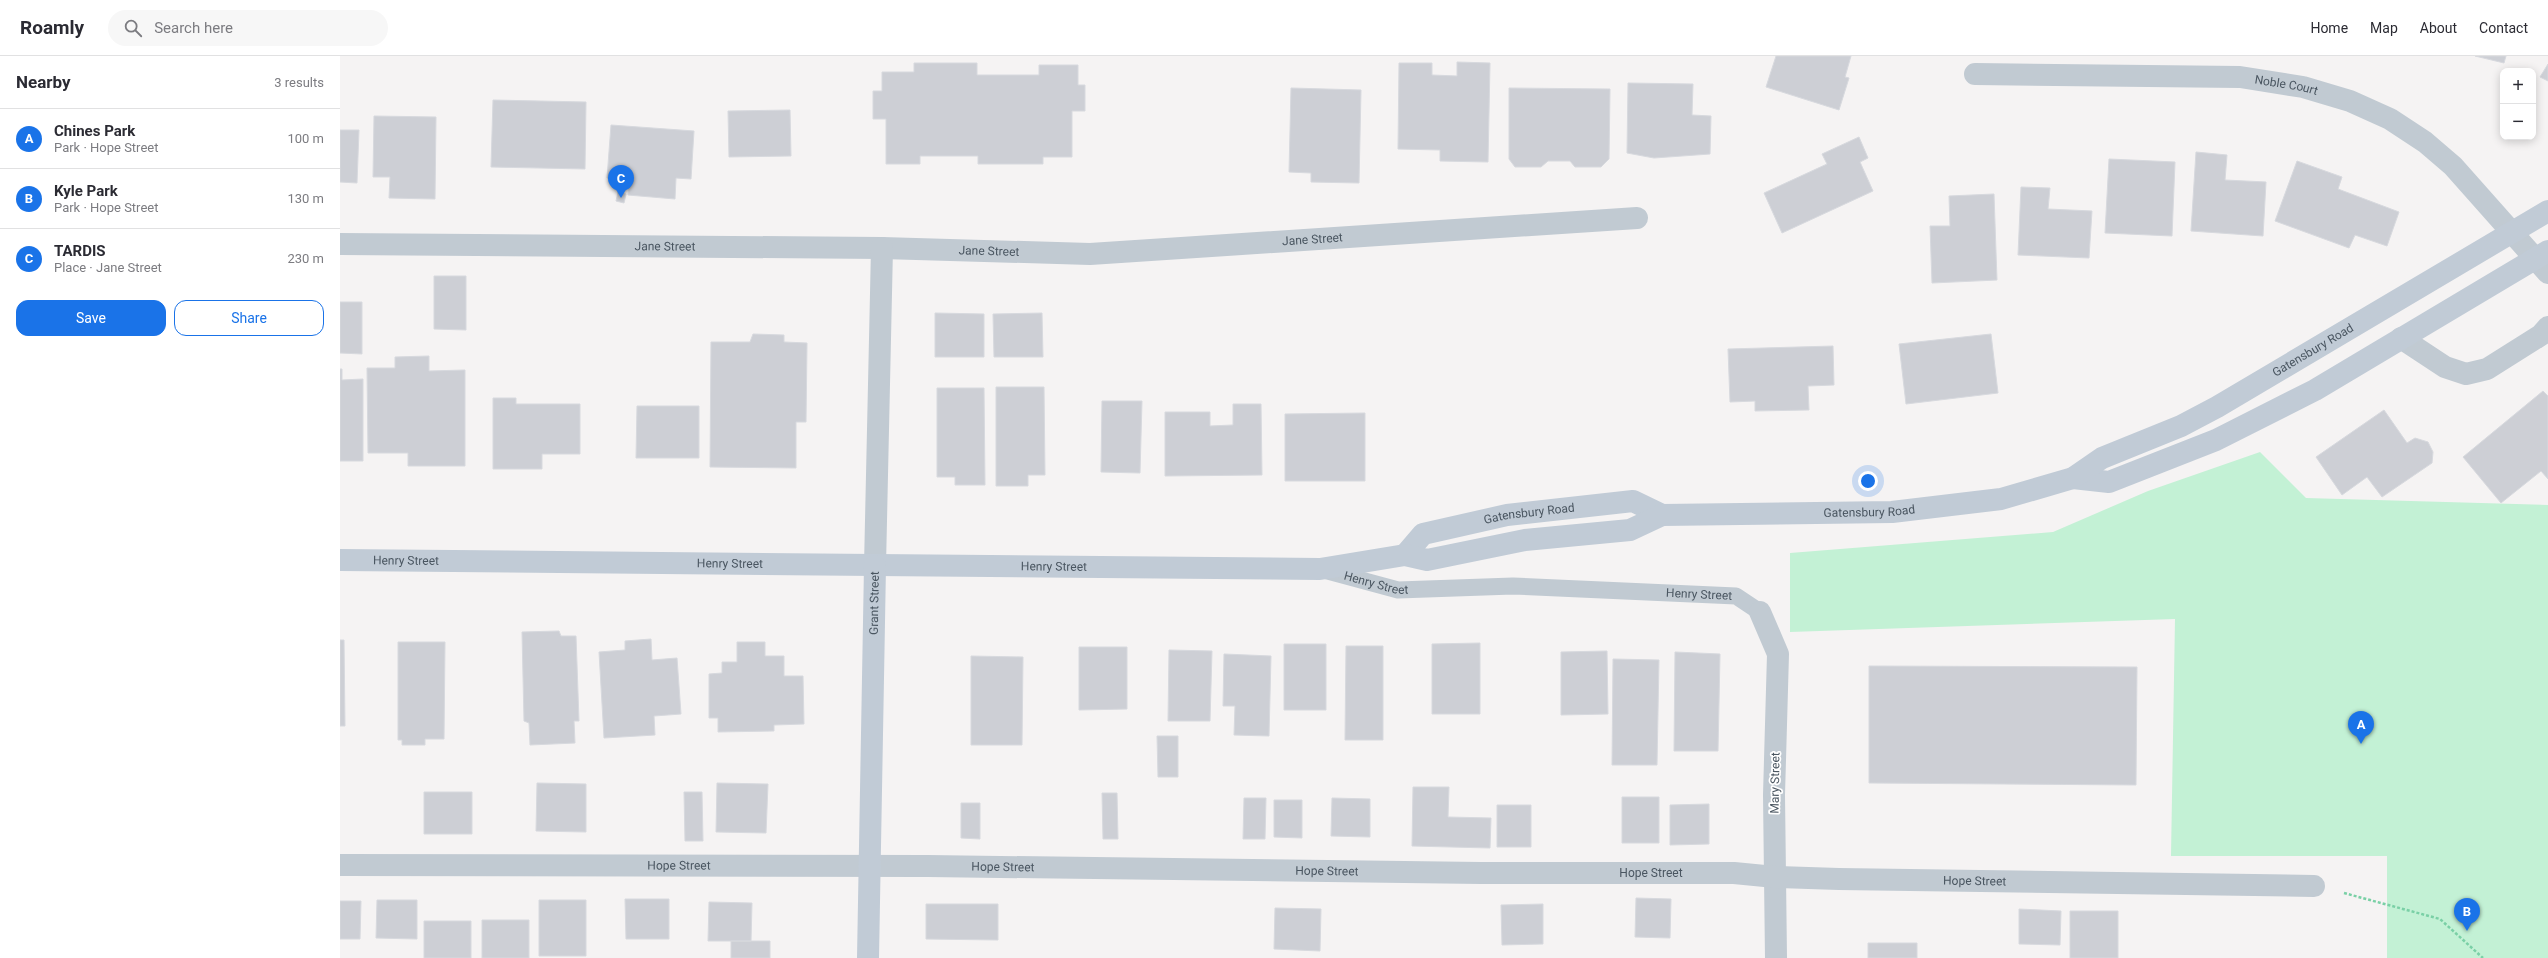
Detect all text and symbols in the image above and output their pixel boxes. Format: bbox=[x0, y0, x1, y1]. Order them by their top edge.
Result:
search box bbox=[108, 10, 388, 46]
text: Roamly bbox=[20, 16, 84, 39]
icon: search bbox=[122, 17, 144, 39]
text: Search here bbox=[154, 19, 233, 37]
text: Home bbox=[2310, 20, 2348, 36]
text: Map bbox=[2370, 20, 2398, 36]
text: About bbox=[2420, 20, 2457, 36]
text: Contact bbox=[2479, 20, 2528, 36]
map controls bbox=[2500, 68, 2536, 140]
button: + bbox=[2500, 68, 2536, 104]
text: Nearby bbox=[16, 72, 71, 92]
street label: Noble Court bbox=[2254, 72, 2320, 98]
text: 3 results bbox=[274, 75, 324, 90]
button: − bbox=[2500, 104, 2536, 140]
text: Chines Park bbox=[54, 122, 135, 140]
text: A bbox=[25, 131, 33, 146]
text: 100 m bbox=[287, 131, 324, 146]
text: Park · Hope Street bbox=[54, 140, 158, 155]
pin: C bbox=[608, 165, 634, 198]
text: Kyle Park bbox=[54, 182, 118, 200]
text: B bbox=[25, 191, 33, 206]
text: 130 m bbox=[287, 191, 324, 206]
text: Park · Hope Street bbox=[54, 200, 158, 215]
street label: Jane Street bbox=[1282, 230, 1343, 248]
street label: Jane Street bbox=[635, 239, 696, 254]
text: TARDIS bbox=[54, 242, 106, 260]
street label: Jane Street bbox=[958, 243, 1020, 259]
text: C bbox=[25, 251, 33, 266]
text: 230 m bbox=[287, 251, 324, 266]
text: Place · Jane Street bbox=[54, 260, 162, 275]
button: Save bbox=[16, 300, 166, 336]
button: Share bbox=[174, 300, 324, 336]
street label: Gatensbury Road bbox=[2270, 321, 2356, 380]
your location bbox=[1858, 471, 1878, 491]
street label: Gatensbury Road bbox=[1482, 501, 1575, 527]
street label: Gatensbury Road bbox=[1823, 502, 1916, 520]
street label: Henry Street bbox=[373, 553, 439, 568]
street label: Henry Street bbox=[697, 556, 763, 571]
street label: Henry Street bbox=[1021, 559, 1087, 574]
street label: Henry Street bbox=[1342, 569, 1409, 597]
street label: Grant Street bbox=[867, 571, 882, 635]
street label: Henry Street bbox=[1666, 586, 1733, 603]
pin: A bbox=[2348, 711, 2374, 744]
street label: Mary Street bbox=[1767, 752, 1783, 814]
street label: Hope Street bbox=[647, 859, 711, 873]
street label: Hope Street bbox=[971, 860, 1035, 874]
street label: Hope Street bbox=[1295, 864, 1359, 878]
street label: Hope Street bbox=[1619, 866, 1683, 880]
street label: Hope Street bbox=[1943, 874, 2006, 888]
pin: B bbox=[2454, 898, 2480, 931]

